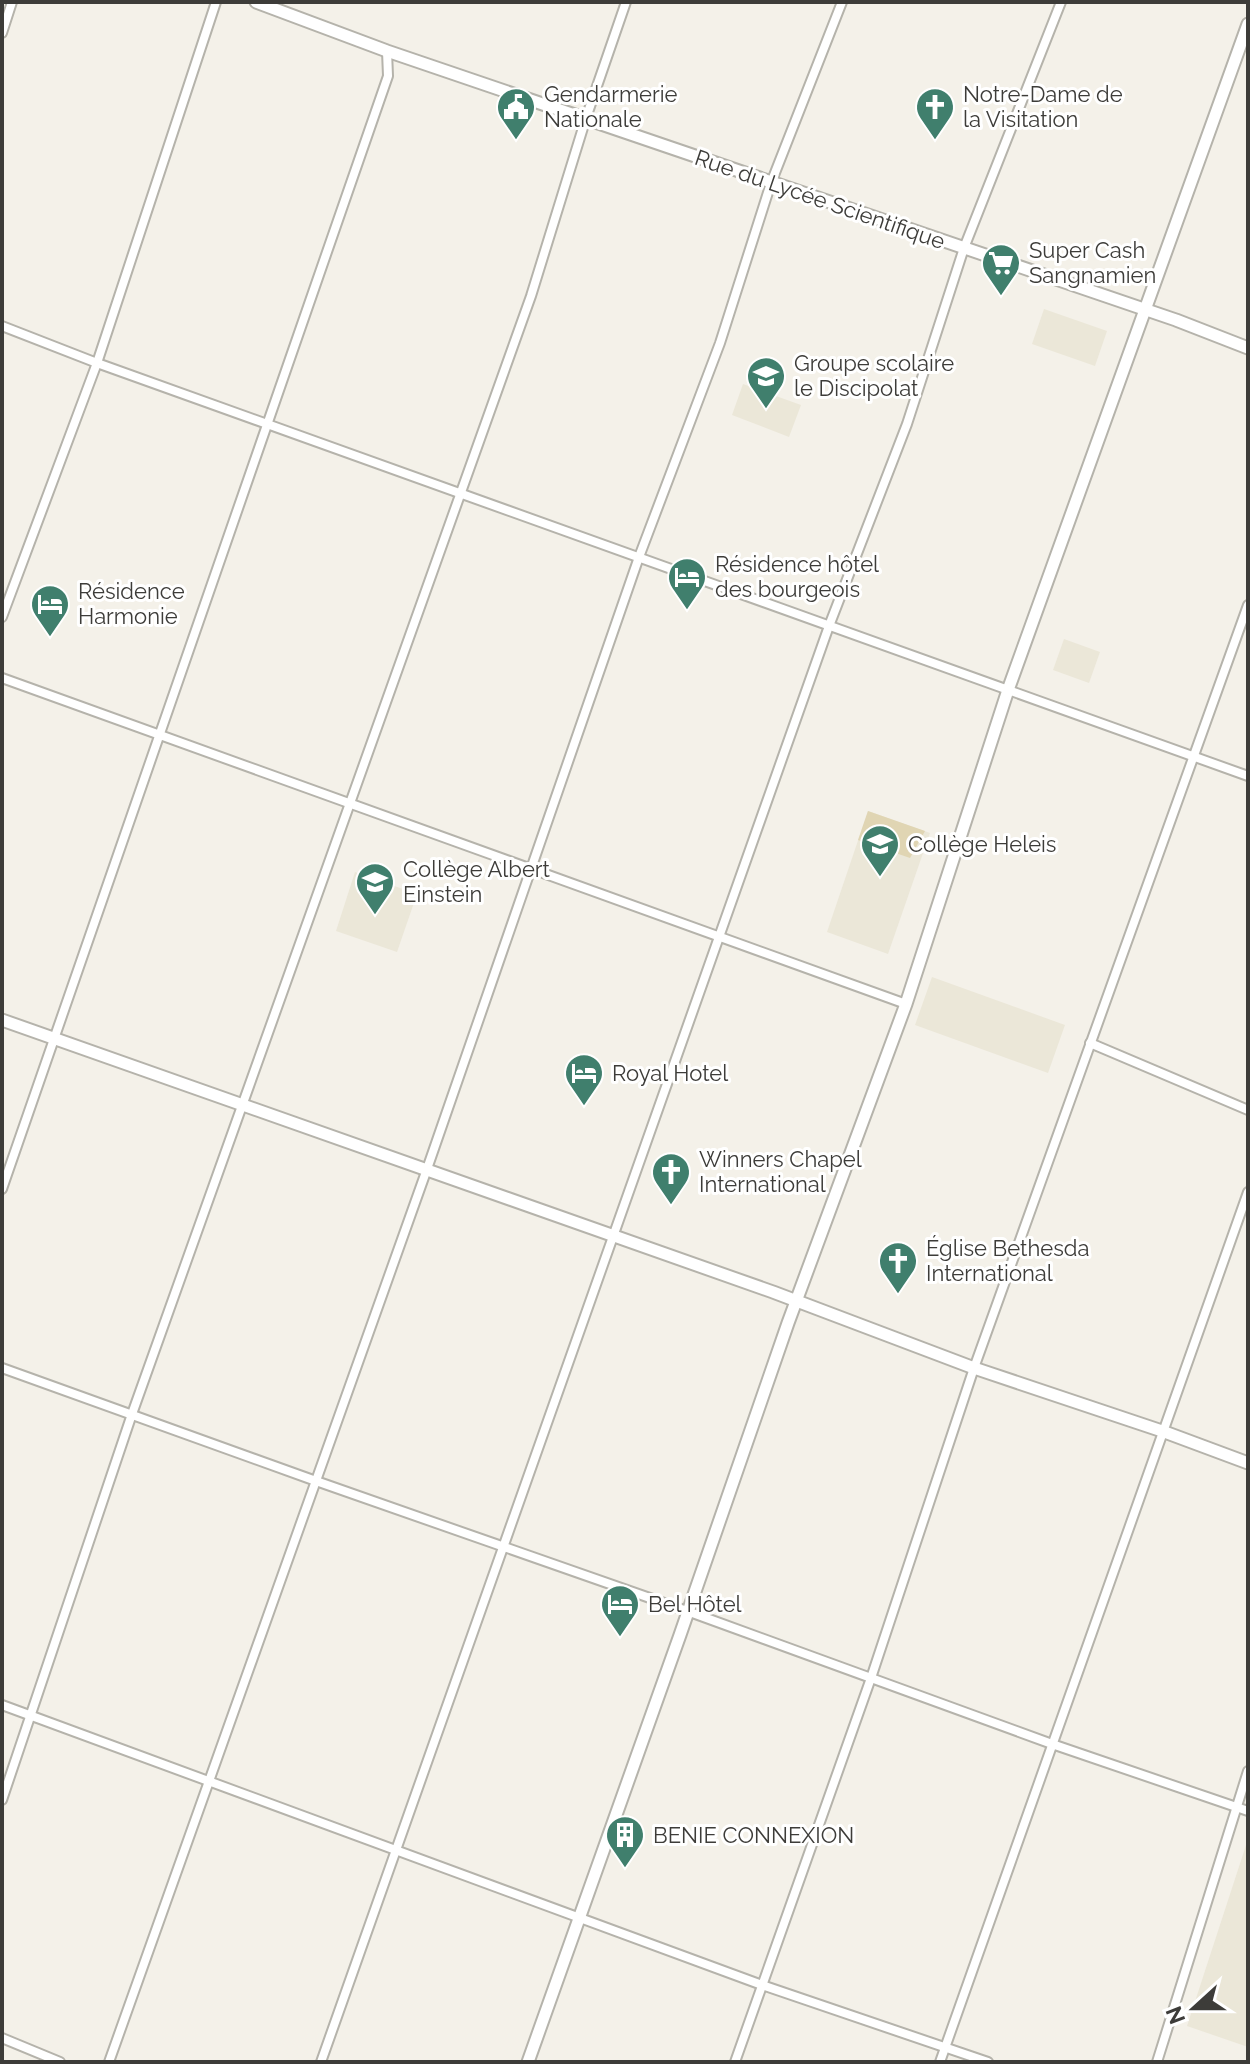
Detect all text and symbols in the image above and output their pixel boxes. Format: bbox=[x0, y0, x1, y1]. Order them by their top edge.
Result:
place label: Gendarmerie Nationale bbox=[544, 81, 678, 132]
place label: Notre-Dame de la Visitation bbox=[963, 81, 1123, 132]
public building icon: Gendarmerie Nationale bbox=[495, 86, 537, 141]
church icon: Notre-Dame de la Visitation bbox=[914, 86, 956, 141]
street label: Rue du Lycée Scientifique bbox=[692, 144, 949, 254]
place label: Super Cash Sangnamien bbox=[1029, 237, 1156, 288]
supermarket icon: Super Cash Sangnamien bbox=[980, 242, 1022, 297]
place label: Groupe scolaire le Discipolat bbox=[794, 350, 954, 401]
school or university icon: Groupe scolaire le Discipolat bbox=[745, 355, 787, 410]
place label: Résidence hôtel des bourgeois bbox=[715, 551, 879, 602]
hotel icon: Résidence hôtel des bourgeois bbox=[666, 556, 708, 611]
place label: Résidence Harmonie bbox=[78, 578, 185, 629]
hotel icon: Résidence Harmonie bbox=[29, 583, 71, 638]
school or university icon: Collège Heleis bbox=[859, 823, 901, 878]
place label: Collège Heleis bbox=[908, 831, 1056, 857]
place label: Collège Albert Einstein bbox=[403, 856, 551, 907]
school or university icon: Collège Albert Einstein bbox=[354, 861, 396, 916]
hotel icon: Royal Hotel bbox=[563, 1052, 605, 1107]
place label: Royal Hotel bbox=[612, 1060, 728, 1086]
place label: Winners Chapel International bbox=[699, 1146, 862, 1197]
church icon: Winners Chapel International bbox=[650, 1151, 692, 1206]
place label: Église Bethesda International bbox=[926, 1235, 1089, 1286]
church icon: Église Bethesda International bbox=[877, 1240, 919, 1295]
hotel icon: Bel Hôtel bbox=[599, 1583, 641, 1638]
place label: Bel Hôtel bbox=[648, 1591, 742, 1617]
building icon: BENIE CONNEXION bbox=[604, 1814, 646, 1869]
place label: BENIE CONNEXION bbox=[653, 1822, 854, 1848]
north arrow bbox=[1154, 1968, 1234, 2048]
text: N bbox=[1160, 2003, 1190, 2028]

